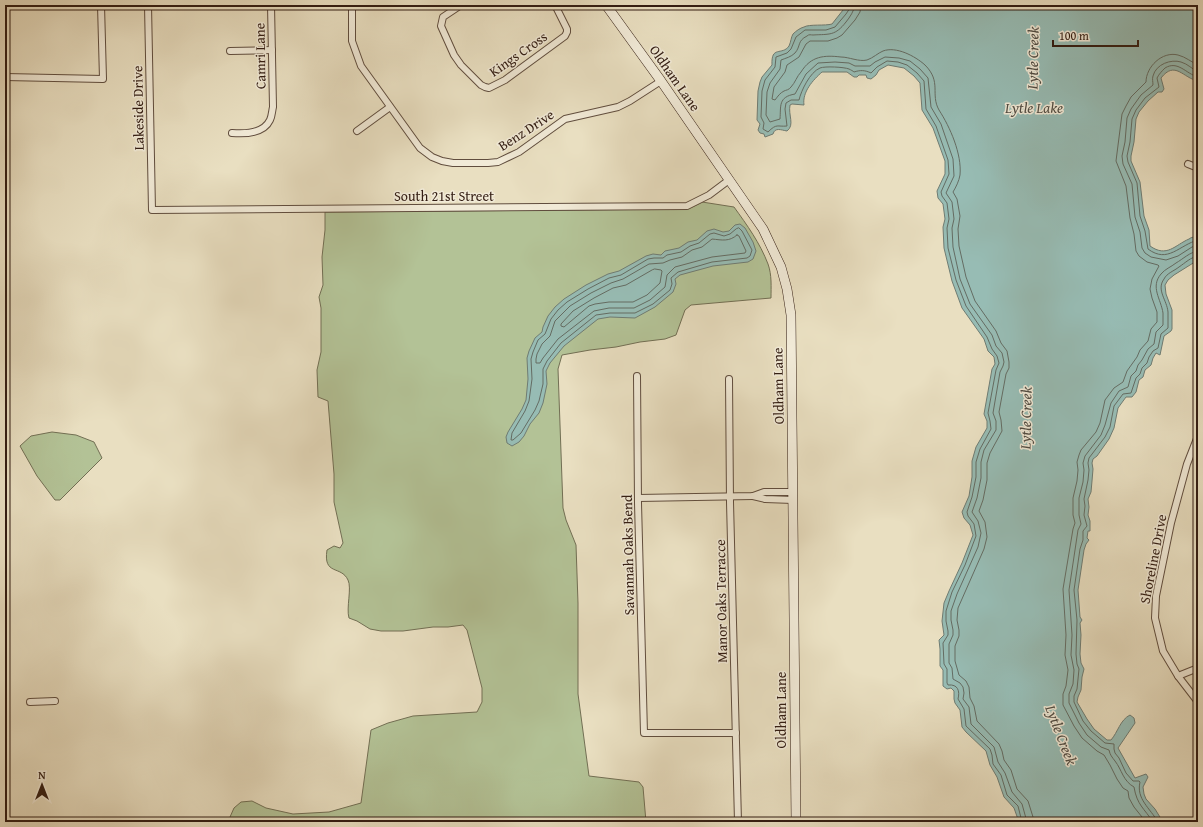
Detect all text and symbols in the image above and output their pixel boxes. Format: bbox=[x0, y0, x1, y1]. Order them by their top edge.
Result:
street label: Camri Lane bbox=[249, 22, 271, 89]
scale bar bbox=[1053, 22, 1138, 48]
water label: Lytle Creek bbox=[1021, 26, 1044, 91]
street label: Kings Cross bbox=[485, 27, 551, 81]
text: 100 m bbox=[1059, 27, 1089, 44]
street label: Oldham Lane bbox=[645, 41, 705, 116]
street label: Lakeside Drive bbox=[127, 65, 149, 151]
water label: Lytle Lake bbox=[1004, 97, 1063, 118]
street label: Benz Drive bbox=[494, 104, 558, 156]
street label: South 21st Street bbox=[394, 186, 494, 206]
street label: Oldham Lane bbox=[767, 347, 789, 425]
water label: Lytle Creek bbox=[1014, 386, 1037, 451]
street label: Savannah Oaks Bend bbox=[617, 494, 639, 615]
street label: Shoreline Drive bbox=[1135, 512, 1172, 605]
street label: Manor Oaks Terracce bbox=[710, 539, 732, 663]
street label: Oldham Lane bbox=[771, 671, 791, 748]
water label: Lytle Creek bbox=[1040, 701, 1083, 768]
north arrow bbox=[22, 765, 62, 805]
text: N bbox=[38, 767, 46, 783]

